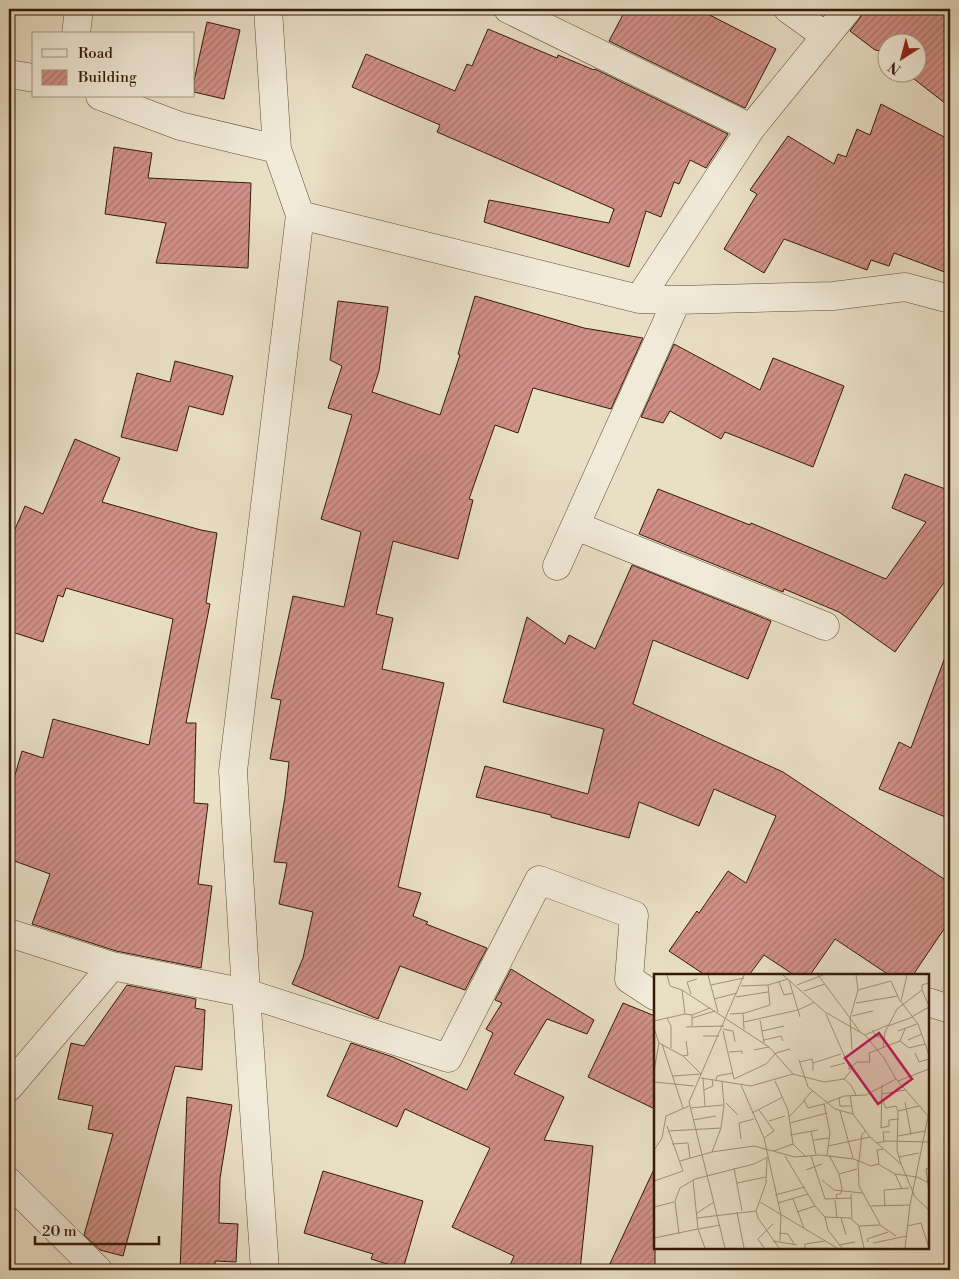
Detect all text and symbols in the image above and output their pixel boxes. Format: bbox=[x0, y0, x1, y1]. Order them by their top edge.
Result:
legend bbox=[32, 32, 195, 98]
north arrow bbox=[876, 32, 926, 82]
text: Road bbox=[78, 44, 113, 63]
text: N bbox=[885, 57, 905, 78]
text: Building bbox=[77, 68, 137, 87]
inset map bbox=[654, 974, 929, 1249]
scale bar bbox=[35, 1214, 159, 1246]
text: 20 m bbox=[42, 1222, 77, 1241]

